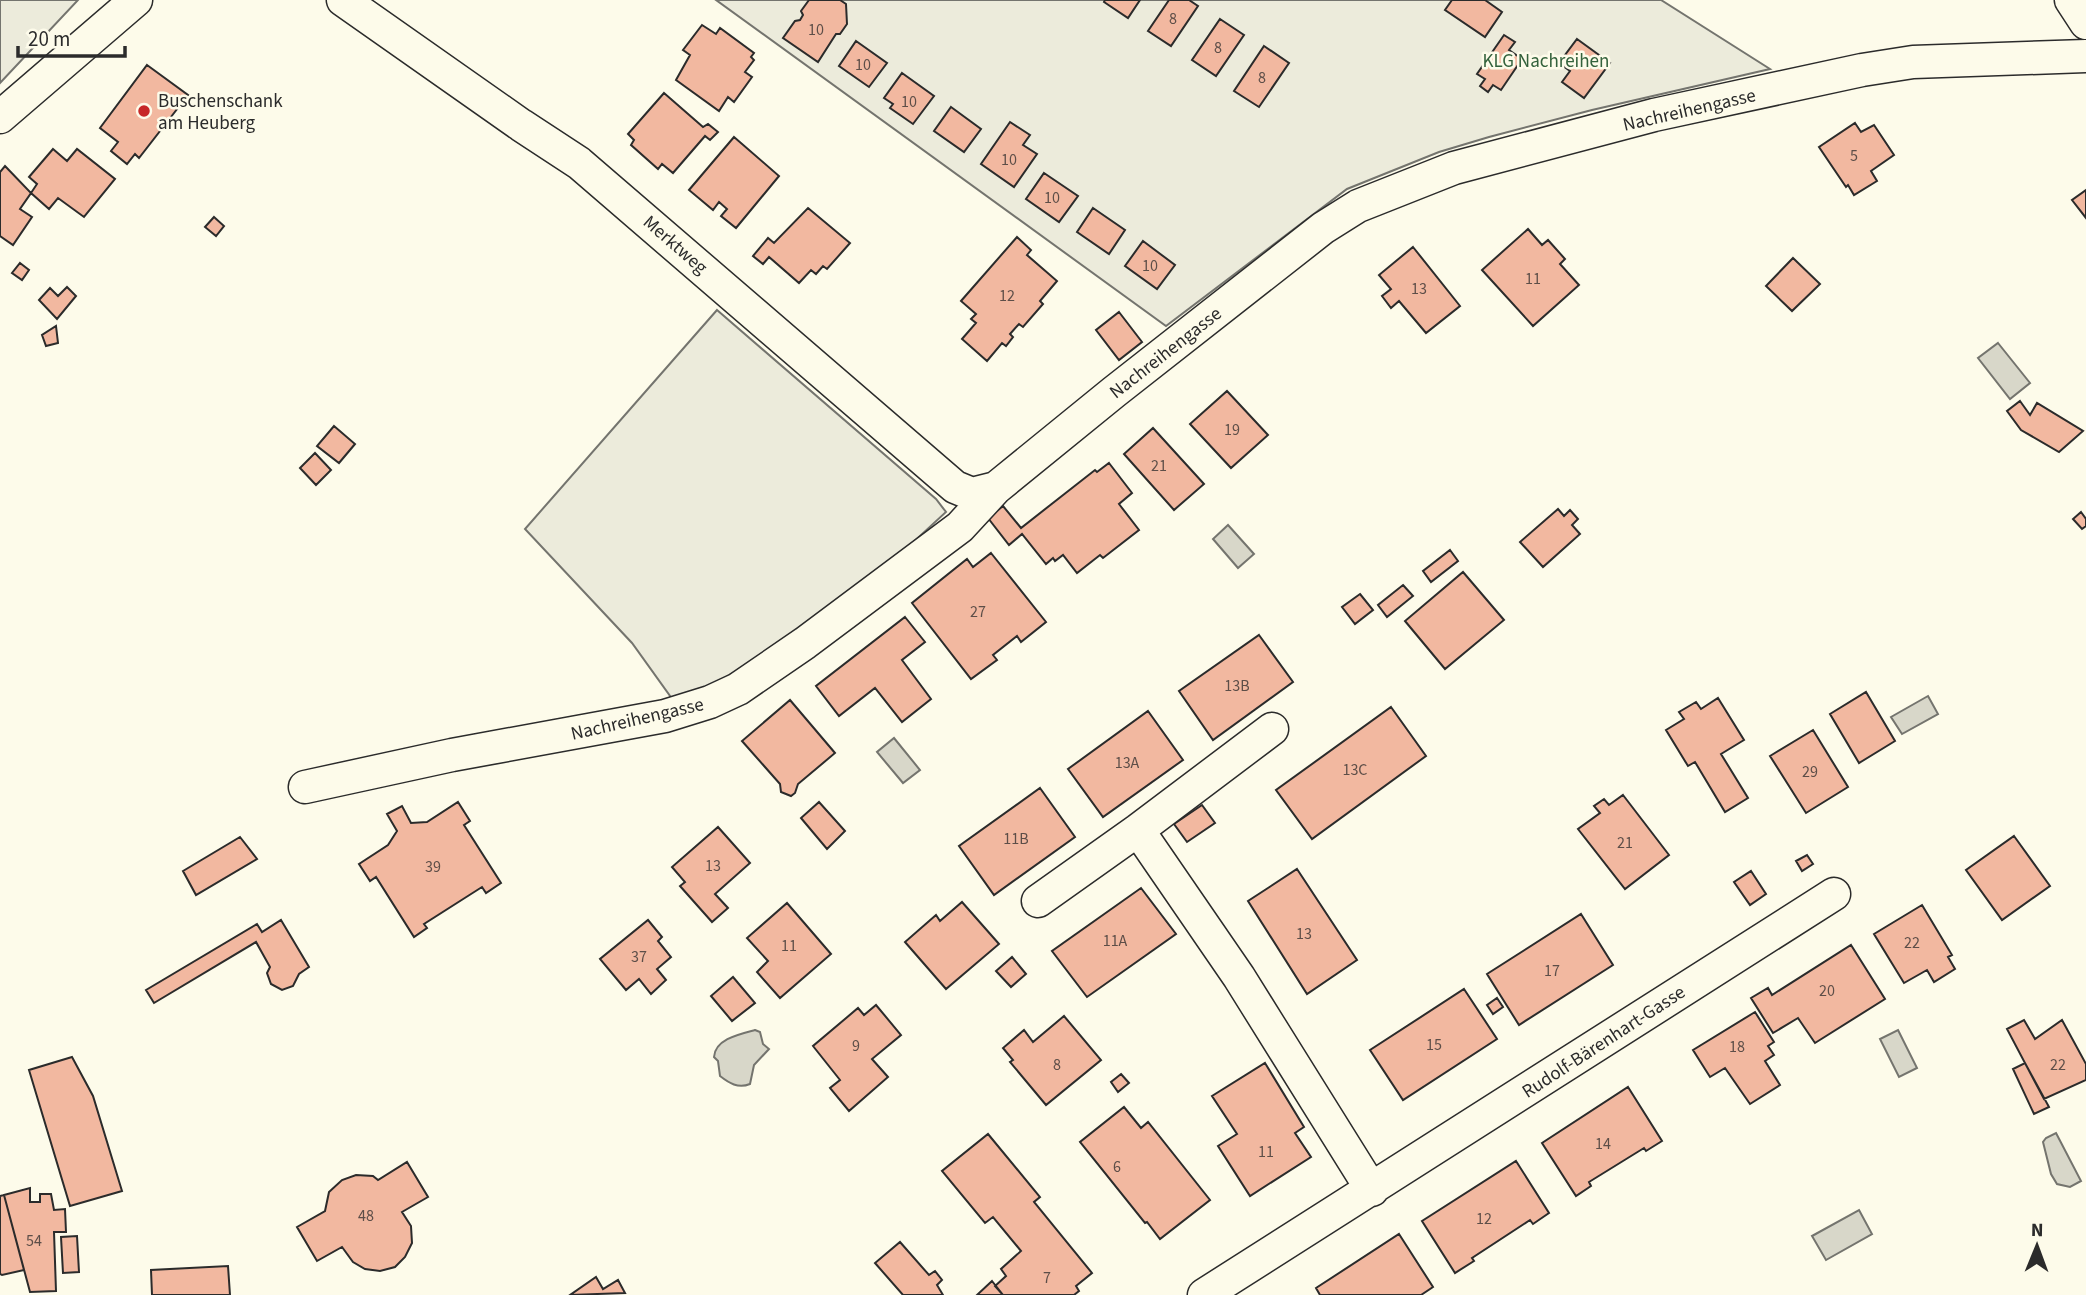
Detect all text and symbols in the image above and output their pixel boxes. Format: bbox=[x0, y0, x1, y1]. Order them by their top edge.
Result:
house number: 8 bbox=[1169, 8, 1177, 30]
scale bar bbox=[18, 14, 124, 58]
house number: 10 bbox=[808, 19, 824, 41]
text: 20 m bbox=[28, 24, 70, 54]
house number: 8 bbox=[1214, 37, 1222, 59]
park label: KLG Nachreihen bbox=[1483, 48, 1609, 75]
house number: 10 bbox=[855, 54, 871, 76]
house number: 8 bbox=[1258, 67, 1266, 89]
street label: Nachreihengasse bbox=[1620, 82, 1758, 139]
place label: Buschenschank am Heuberg bbox=[158, 88, 283, 137]
house number: 10 bbox=[901, 91, 917, 113]
marker: Buschenschank am Heuberg bbox=[136, 103, 152, 119]
house number: 5 bbox=[1850, 145, 1858, 167]
house number: 10 bbox=[1001, 149, 1017, 171]
house number: 10 bbox=[1044, 187, 1060, 209]
street label: Merktweg bbox=[637, 209, 713, 281]
house number: 10 bbox=[1142, 255, 1158, 277]
house number: 11 bbox=[1525, 268, 1541, 290]
house number: 13 bbox=[1411, 278, 1427, 300]
house number: 12 bbox=[999, 285, 1015, 307]
street label: Nachreihengasse bbox=[1104, 301, 1228, 406]
house number: 19 bbox=[1224, 419, 1240, 441]
house number: 21 bbox=[1151, 455, 1167, 477]
house number: 27 bbox=[970, 601, 986, 623]
house number: 13B bbox=[1224, 675, 1250, 697]
street label: Nachreihengasse bbox=[568, 691, 706, 748]
house number: 13A bbox=[1115, 752, 1140, 774]
house number: 13C bbox=[1342, 759, 1368, 781]
house number: 29 bbox=[1802, 761, 1818, 783]
house number: 11B bbox=[1003, 828, 1029, 850]
house number: 21 bbox=[1617, 832, 1633, 854]
house number: 13 bbox=[705, 855, 721, 877]
house number: 39 bbox=[425, 856, 441, 878]
house number: 13 bbox=[1296, 923, 1312, 945]
house number: 11A bbox=[1103, 930, 1128, 952]
house number: 22 bbox=[1904, 932, 1920, 954]
house number: 11 bbox=[781, 935, 797, 957]
house number: 37 bbox=[631, 946, 647, 968]
house number: 17 bbox=[1544, 960, 1560, 982]
street label: Rudolf-Bärenhart-Gasse bbox=[1517, 979, 1691, 1105]
house number: 20 bbox=[1819, 980, 1835, 1002]
house number: 15 bbox=[1426, 1034, 1442, 1056]
house number: 9 bbox=[852, 1035, 860, 1057]
house number: 18 bbox=[1729, 1036, 1745, 1058]
house number: 8 bbox=[1053, 1054, 1061, 1076]
house number: 22 bbox=[2050, 1054, 2066, 1076]
house number: 14 bbox=[1595, 1133, 1611, 1155]
house number: 11 bbox=[1258, 1141, 1274, 1163]
house number: 6 bbox=[1113, 1156, 1121, 1178]
house number: 48 bbox=[358, 1205, 374, 1227]
house number: 12 bbox=[1476, 1208, 1492, 1230]
north arrow bbox=[2002, 1211, 2072, 1281]
text: N bbox=[2031, 1217, 2044, 1244]
house number: 54 bbox=[26, 1230, 42, 1252]
house number: 7 bbox=[1043, 1267, 1051, 1289]

